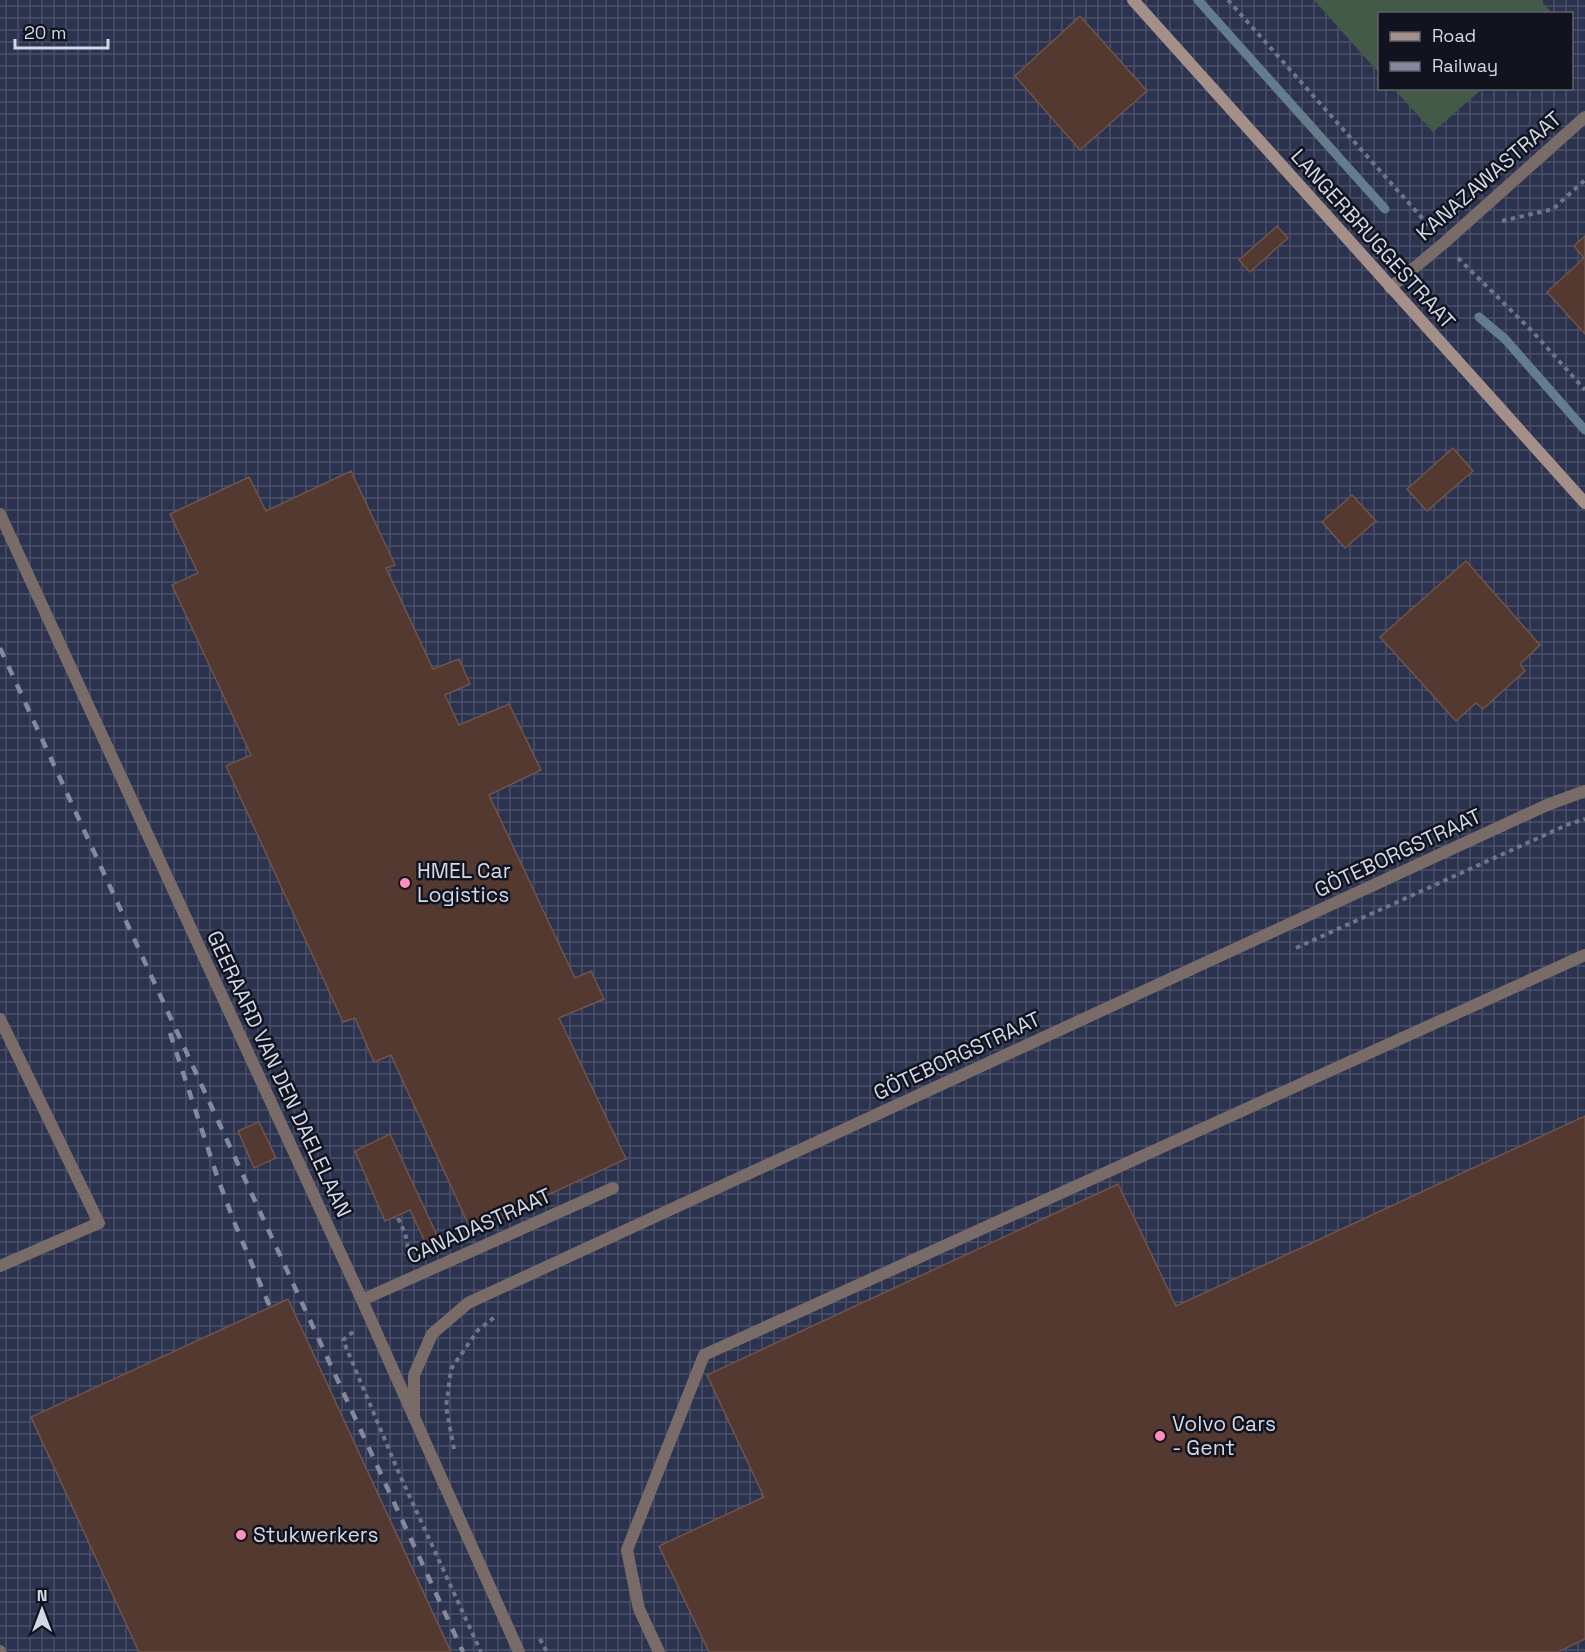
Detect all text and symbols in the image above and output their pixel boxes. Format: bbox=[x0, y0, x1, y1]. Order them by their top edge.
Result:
scale bar bbox=[15, 12, 108, 50]
legend bbox=[1378, 12, 1573, 90]
text: 20 m bbox=[24, 21, 67, 44]
text: Road bbox=[1432, 24, 1476, 47]
text: Railway bbox=[1432, 54, 1498, 77]
street label: KANAZAWASTRAAT bbox=[1410, 105, 1567, 246]
street label: LANGERBRUGGESTRAAT bbox=[1285, 143, 1461, 334]
street label: GÖTEBORGSTRAAT bbox=[1310, 802, 1486, 903]
place label: HMEL Car Logistics bbox=[417, 857, 511, 908]
marker: HMEL Car Logistics bbox=[398, 876, 412, 890]
street label: GEERAARD VAN DEN DAELELAAN bbox=[201, 926, 358, 1221]
street label: GÖTEBORGSTRAAT bbox=[869, 1005, 1045, 1106]
street label: CANADASTRAAT bbox=[402, 1182, 555, 1270]
place label: Volvo Cars - Gent bbox=[1172, 1410, 1276, 1461]
marker: Volvo Cars - Gent bbox=[1153, 1429, 1167, 1443]
place label: Stukwerkers bbox=[253, 1521, 379, 1548]
marker: Stukwerkers bbox=[234, 1528, 248, 1542]
north arrow bbox=[12, 1580, 72, 1640]
text: N bbox=[37, 1585, 47, 1606]

